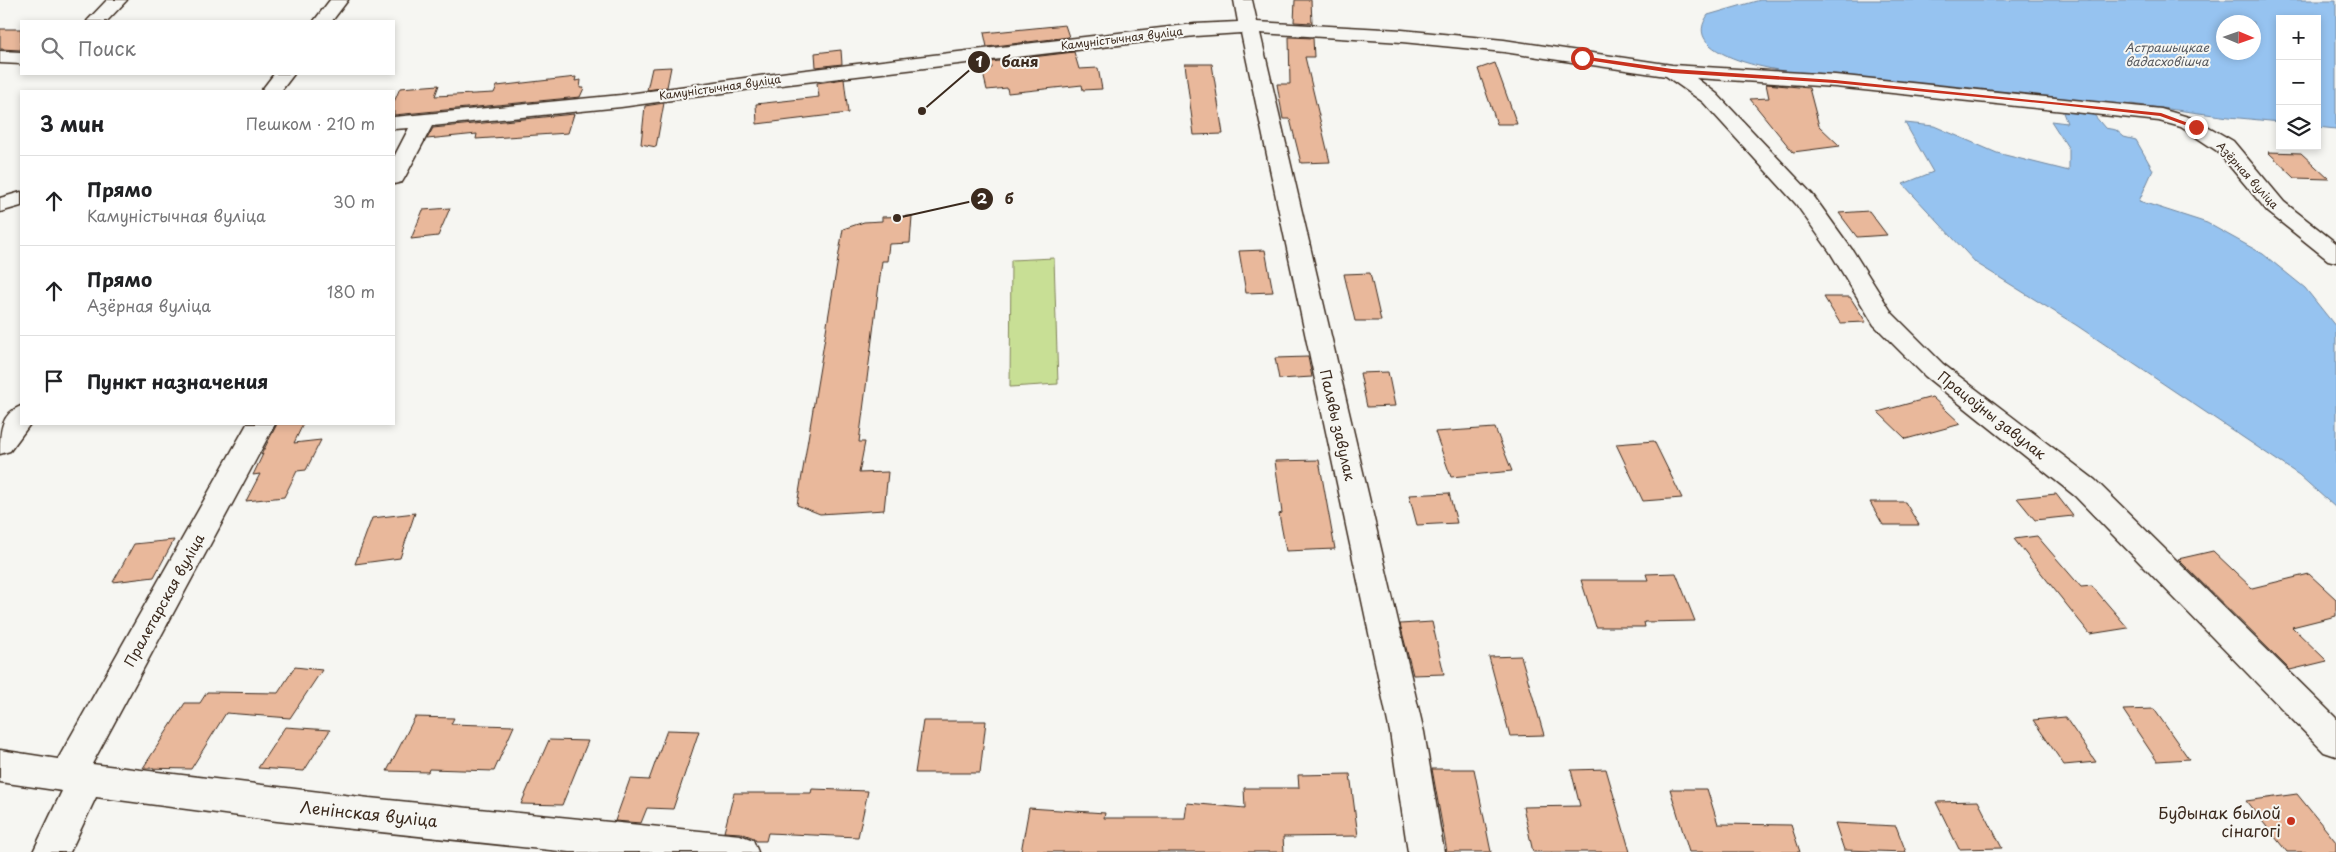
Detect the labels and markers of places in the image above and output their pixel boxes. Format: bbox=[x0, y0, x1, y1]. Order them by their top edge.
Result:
callout: баня bbox=[966, 47, 1048, 77]
callout: б bbox=[970, 184, 1024, 214]
place label: Будынак былой сінагогі bbox=[2158, 800, 2281, 842]
marker: Будынак былой сінагогі bbox=[2285, 815, 2297, 827]

